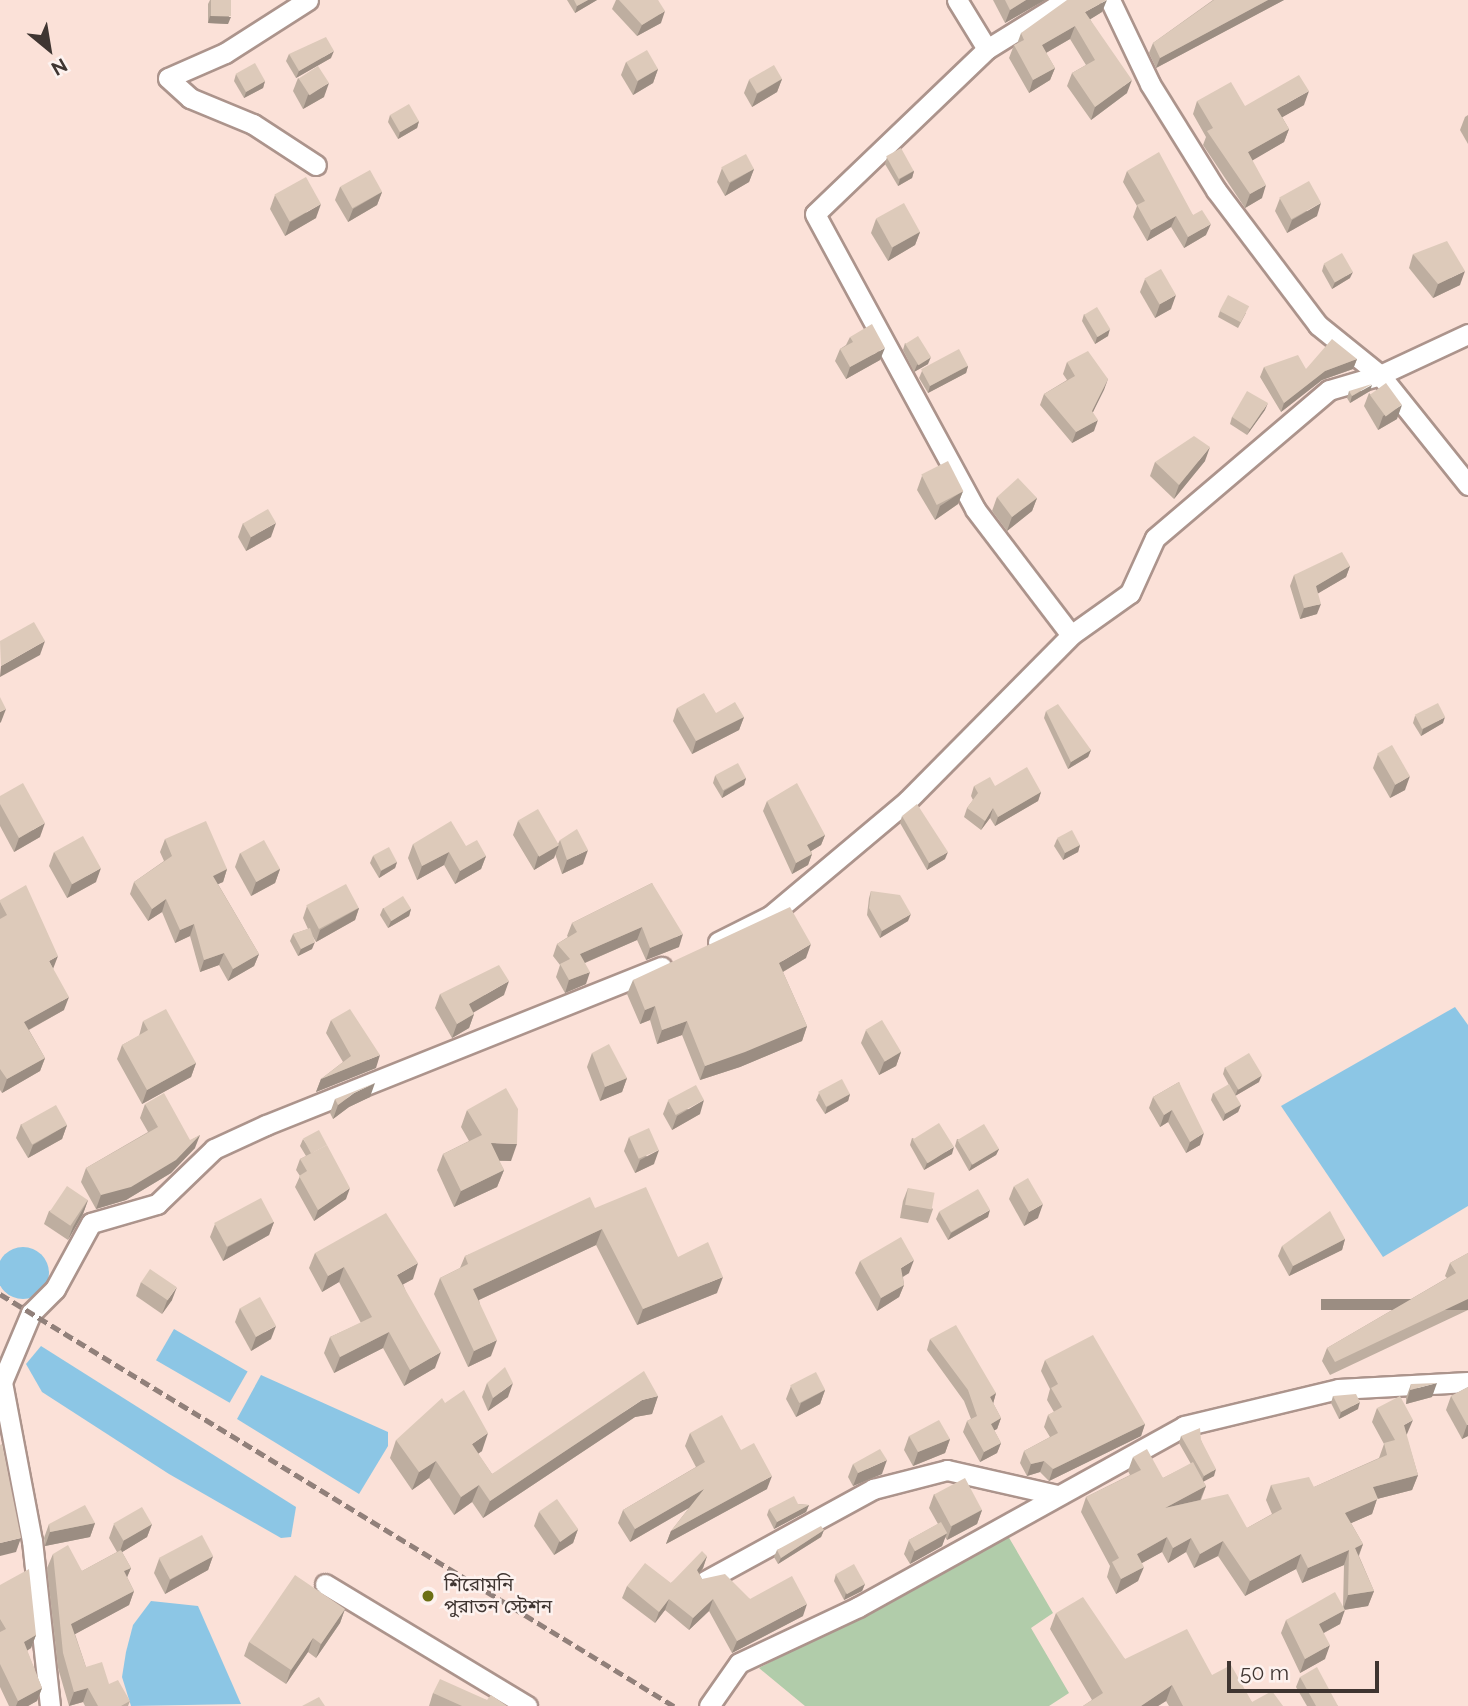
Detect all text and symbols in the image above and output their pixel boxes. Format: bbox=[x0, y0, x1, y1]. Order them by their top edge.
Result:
north arrow bbox=[14, 14, 84, 84]
text: N bbox=[48, 54, 71, 80]
place label: শিরোমনি পুরাতন স্টেশন bbox=[444, 1574, 552, 1618]
marker: শিরোমনি পুরাতন স্টেশন bbox=[418, 1586, 438, 1606]
scale bar bbox=[1230, 1646, 1382, 1690]
text: 50 m bbox=[1240, 1660, 1289, 1685]

